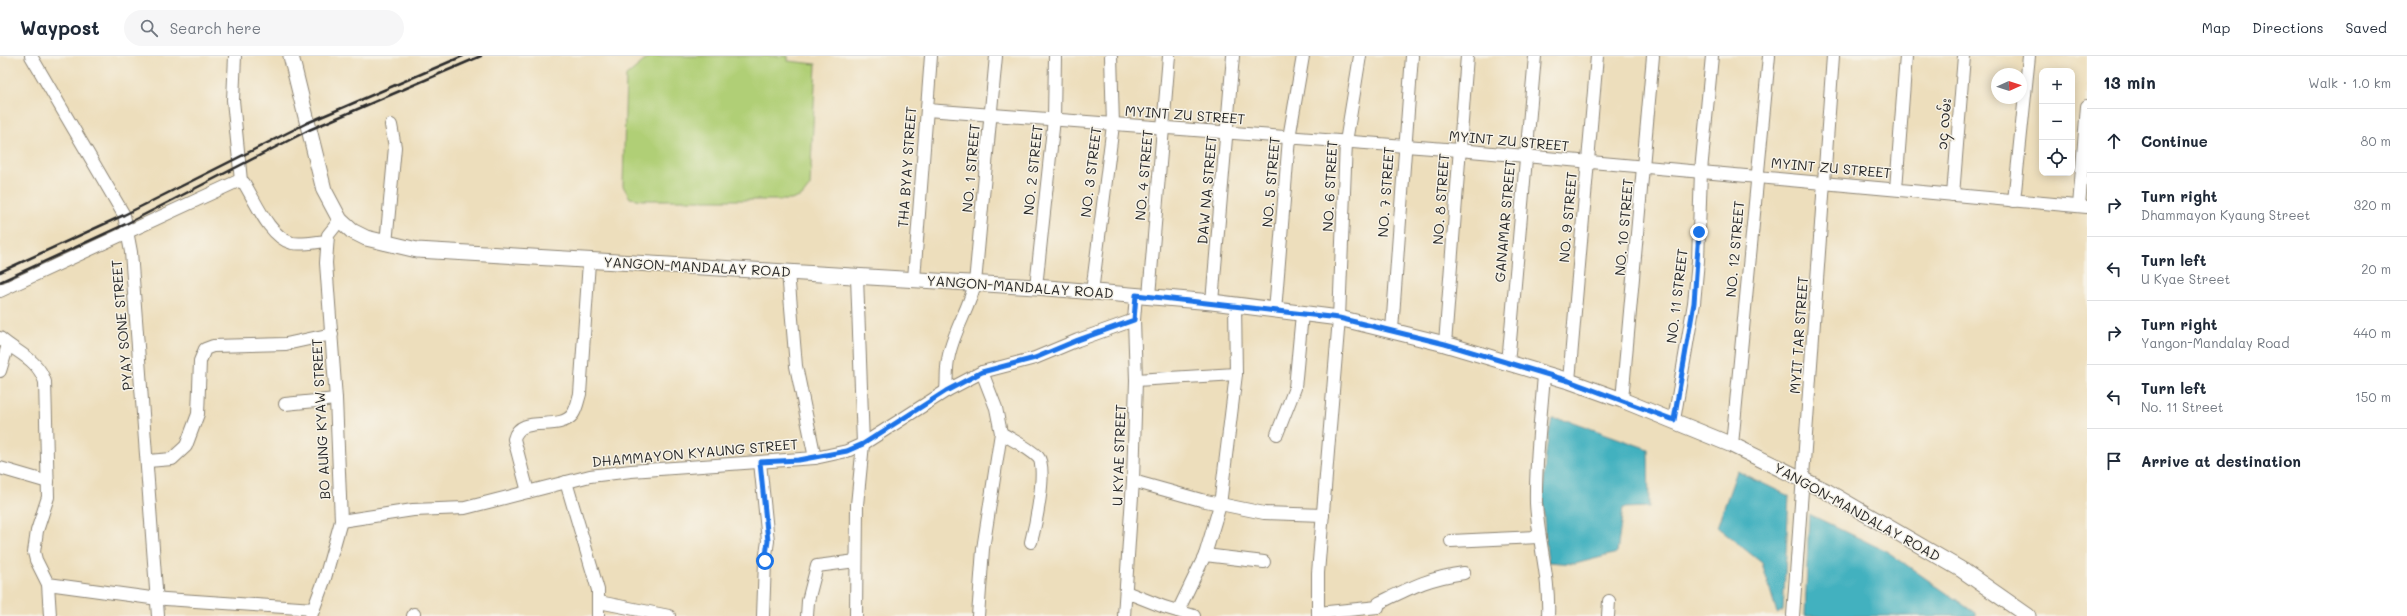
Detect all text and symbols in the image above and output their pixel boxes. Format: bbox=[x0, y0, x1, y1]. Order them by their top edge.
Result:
search box bbox=[124, 10, 404, 46]
text: Waypost bbox=[20, 15, 100, 40]
icon: search bbox=[138, 17, 160, 39]
text: Search here bbox=[170, 18, 261, 38]
text: Map bbox=[2202, 18, 2230, 37]
text: Directions bbox=[2252, 18, 2323, 37]
text: Saved bbox=[2345, 18, 2387, 37]
north arrow bbox=[1991, 68, 2027, 104]
map controls bbox=[2039, 68, 2075, 176]
button: + bbox=[2039, 68, 2075, 104]
text: 13 min bbox=[2103, 71, 2156, 93]
text: Walk · 1.0 km bbox=[2308, 74, 2391, 91]
street label: ၁၄ လမ်း bbox=[1932, 97, 1958, 151]
street label: MYINT ZU STREET bbox=[1124, 101, 1246, 128]
button: − bbox=[2039, 104, 2075, 140]
street label: THA BYAY STREET bbox=[893, 105, 920, 228]
street label: NO. 1 STREET bbox=[957, 122, 984, 213]
street label: NO. 2 STREET bbox=[1018, 124, 1047, 216]
street label: NO. 3 STREET bbox=[1076, 125, 1106, 218]
street label: MYINT ZU STREET bbox=[1448, 126, 1570, 155]
street label: NO. 4 STREET bbox=[1130, 128, 1157, 221]
icon: ahead bbox=[2103, 130, 2125, 152]
text: Continue bbox=[2141, 131, 2208, 151]
text: 80 m bbox=[2361, 132, 2391, 149]
street label: DAW NA STREET bbox=[1192, 135, 1221, 245]
street label: NO. 5 STREET bbox=[1257, 136, 1284, 228]
street label: NO. 6 STREET bbox=[1318, 140, 1341, 232]
button: locate bbox=[2039, 140, 2075, 176]
street label: NO. 7 STREET bbox=[1373, 146, 1398, 238]
street label: NO. 8 STREET bbox=[1428, 152, 1453, 245]
street label: MYINT ZU STREET bbox=[1770, 153, 1892, 182]
street label: GANAMAR STREET bbox=[1490, 159, 1519, 283]
street label: NO. 9 STREET bbox=[1554, 170, 1581, 263]
street label: NO. 10 STREET bbox=[1610, 177, 1637, 277]
text: Turn right bbox=[2141, 186, 2218, 206]
icon: right bbox=[2103, 194, 2125, 216]
text: 320 m bbox=[2354, 196, 2391, 213]
street label: NO. 12 STREET bbox=[1721, 200, 1748, 298]
text: Dhammayon Kyaung Street bbox=[2141, 206, 2310, 223]
route end bbox=[1690, 223, 1708, 241]
street label: NO. 11 STREET bbox=[1661, 247, 1692, 345]
text: Turn left bbox=[2141, 250, 2206, 270]
street label: YANGON-MANDALAY ROAD bbox=[603, 252, 791, 281]
icon: left bbox=[2103, 258, 2125, 280]
street label: PYAY SONE STREET bbox=[106, 259, 137, 391]
text: 20 m bbox=[2361, 260, 2391, 277]
street label: YANGON-MANDALAY ROAD bbox=[926, 270, 1114, 303]
text: U Kyae Street bbox=[2141, 270, 2230, 287]
street label: MYIT TAR STREET bbox=[1785, 275, 1812, 395]
text: Turn right bbox=[2141, 314, 2218, 334]
icon: right bbox=[2103, 322, 2125, 344]
text: 440 m bbox=[2353, 324, 2391, 341]
text: Yangon-Mandalay Road bbox=[2141, 334, 2289, 351]
street label: BO AUNG KYAW STREET bbox=[307, 338, 334, 500]
text: Turn left bbox=[2141, 378, 2206, 398]
icon: left bbox=[2103, 386, 2125, 408]
text: 150 m bbox=[2355, 388, 2391, 405]
text: No. 11 Street bbox=[2141, 398, 2223, 415]
street label: U KYAE STREET bbox=[1107, 403, 1130, 506]
street label: DHAMMAYON KYAUNG STREET bbox=[591, 434, 799, 471]
icon: arrive bbox=[2103, 450, 2125, 472]
text: Arrive at destination bbox=[2141, 451, 2301, 471]
street label: YANGON-MANDALAY ROAD bbox=[1771, 458, 1944, 565]
route start bbox=[756, 552, 774, 570]

